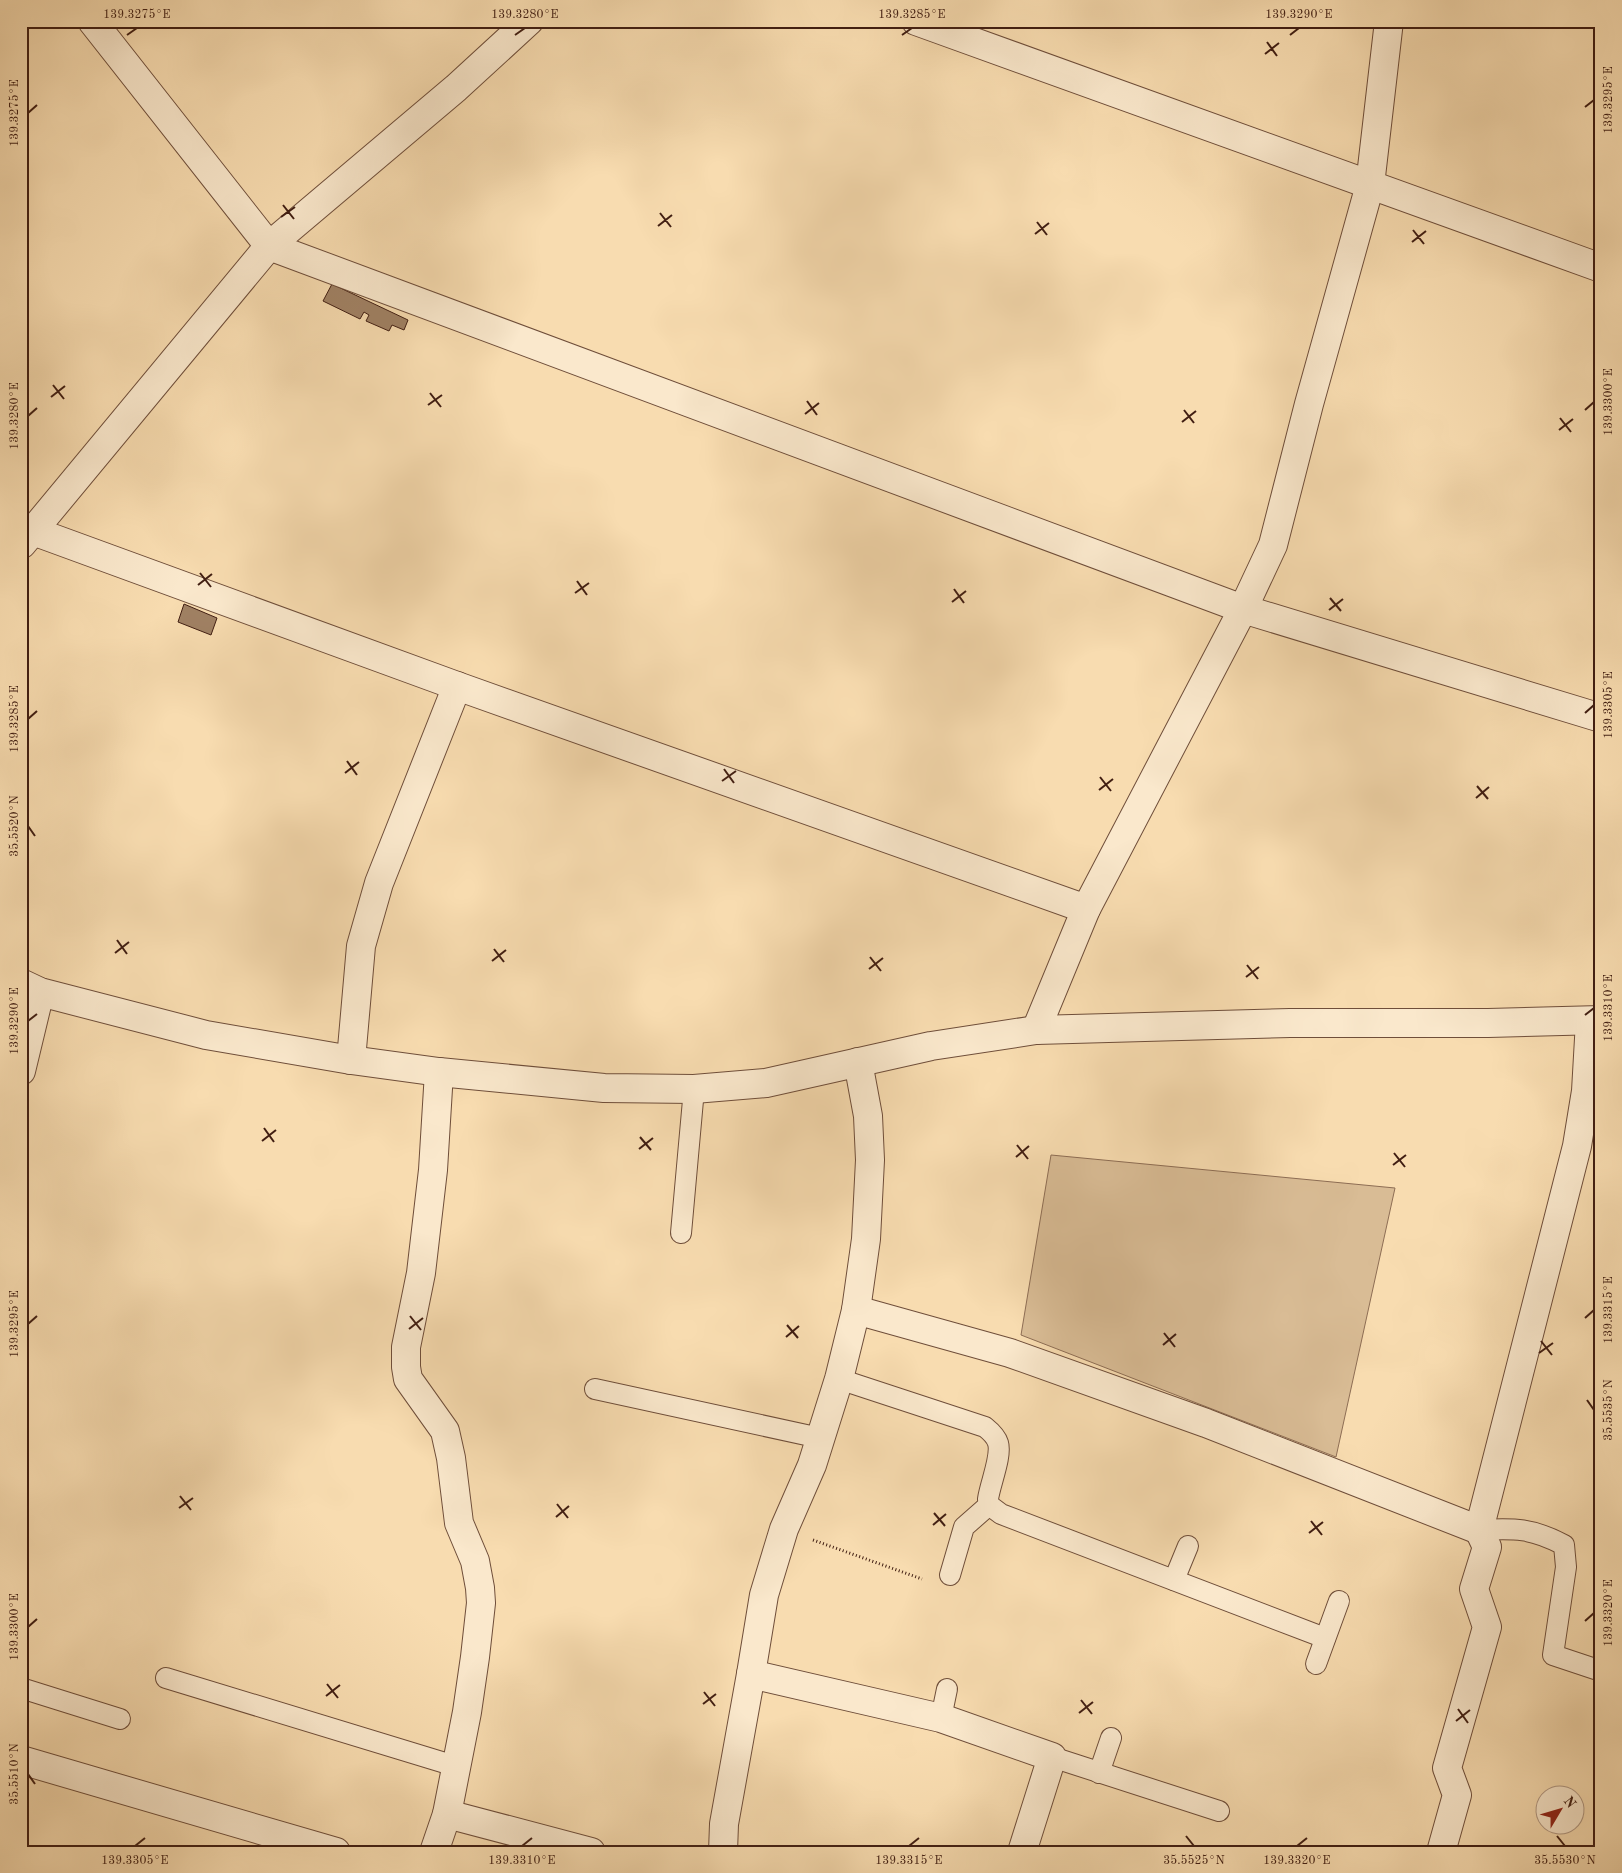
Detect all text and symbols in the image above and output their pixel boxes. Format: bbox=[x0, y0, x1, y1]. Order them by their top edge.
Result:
text: 139.3275°E bbox=[103, 8, 171, 21]
text: 139.3285°E bbox=[878, 8, 946, 21]
text: 139.3280°E bbox=[491, 9, 559, 21]
text: 139.3290°E bbox=[1265, 9, 1333, 21]
text: 139.3295°E bbox=[1602, 66, 1615, 134]
text: 139.3275°E bbox=[8, 79, 21, 147]
text: 139.3300°E bbox=[1603, 368, 1615, 436]
text: 139.3280°E bbox=[9, 382, 21, 450]
text: 139.3305°E bbox=[1602, 671, 1615, 739]
text: 139.3285°E bbox=[8, 685, 21, 753]
text: 35.5520°N bbox=[8, 795, 21, 857]
text: 139.3310°E bbox=[1603, 974, 1615, 1042]
text: 139.3290°E bbox=[9, 987, 21, 1055]
text: 139.3315°E bbox=[1602, 1276, 1615, 1344]
text: 139.3295°E bbox=[8, 1290, 21, 1358]
text: 35.5535°N bbox=[1602, 1379, 1615, 1441]
text: 139.3320°E bbox=[1603, 1579, 1615, 1647]
text: 139.3300°E bbox=[9, 1593, 21, 1661]
text: 35.5510°N bbox=[8, 1743, 21, 1805]
north arrow bbox=[1534, 1786, 1584, 1836]
text: N bbox=[1561, 1794, 1578, 1811]
text: 139.3305°E bbox=[101, 1854, 169, 1867]
text: 139.3315°E bbox=[875, 1854, 943, 1867]
text: 35.5525°N bbox=[1163, 1854, 1225, 1867]
text: 35.5530°N bbox=[1534, 1854, 1596, 1867]
text: 139.3310°E bbox=[488, 1855, 556, 1867]
text: 139.3320°E bbox=[1263, 1855, 1331, 1867]

